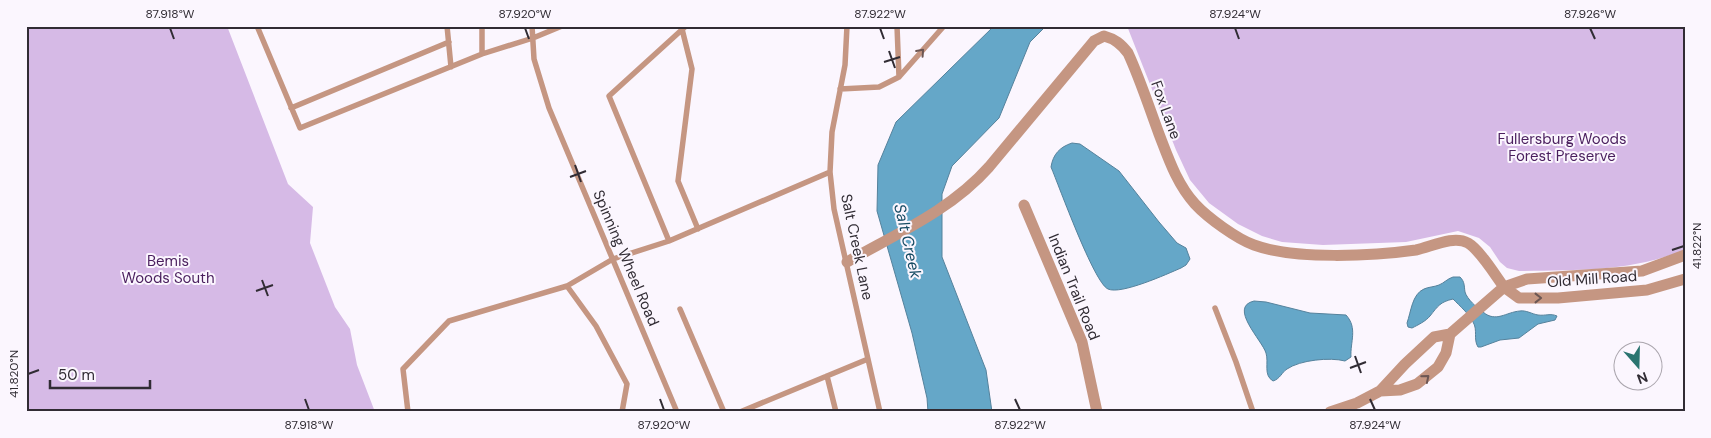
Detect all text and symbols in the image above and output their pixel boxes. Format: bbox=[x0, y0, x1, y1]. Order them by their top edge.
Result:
text: 87.918°W bbox=[146, 6, 195, 22]
text: 87.920°W bbox=[499, 6, 552, 22]
text: 87.922°W bbox=[854, 6, 906, 22]
text: 87.924°W bbox=[1209, 6, 1261, 22]
text: 87.926°W bbox=[1564, 6, 1616, 22]
one-way arrow bbox=[916, 48, 925, 57]
street label: Fox Lane bbox=[1146, 78, 1186, 142]
park label: Fullersburg Woods Forest Preserve bbox=[1497, 129, 1627, 166]
street label: Spinning Wheel Road bbox=[588, 187, 664, 329]
street label: Salt Creek Lane bbox=[836, 192, 878, 302]
water label: Salt Creek bbox=[889, 202, 927, 281]
text: 41.822°N bbox=[1689, 223, 1705, 269]
street label: Indian Trail Road bbox=[1044, 231, 1104, 343]
park label: Bemis Woods South bbox=[121, 251, 215, 288]
street label: Old Mill Road bbox=[1546, 266, 1638, 292]
one-way arrow bbox=[1535, 293, 1543, 303]
north arrow bbox=[1614, 340, 1664, 390]
text: 41.820°N bbox=[6, 350, 22, 398]
scale bar bbox=[50, 358, 150, 390]
text: 50 m bbox=[58, 365, 95, 385]
text: N bbox=[1635, 368, 1650, 388]
one-way arrow bbox=[1420, 374, 1429, 383]
text: 87.918°W bbox=[285, 417, 334, 433]
text: 87.920°W bbox=[638, 417, 691, 433]
text: 87.922°W bbox=[994, 417, 1046, 433]
text: 87.924°W bbox=[1349, 417, 1401, 433]

